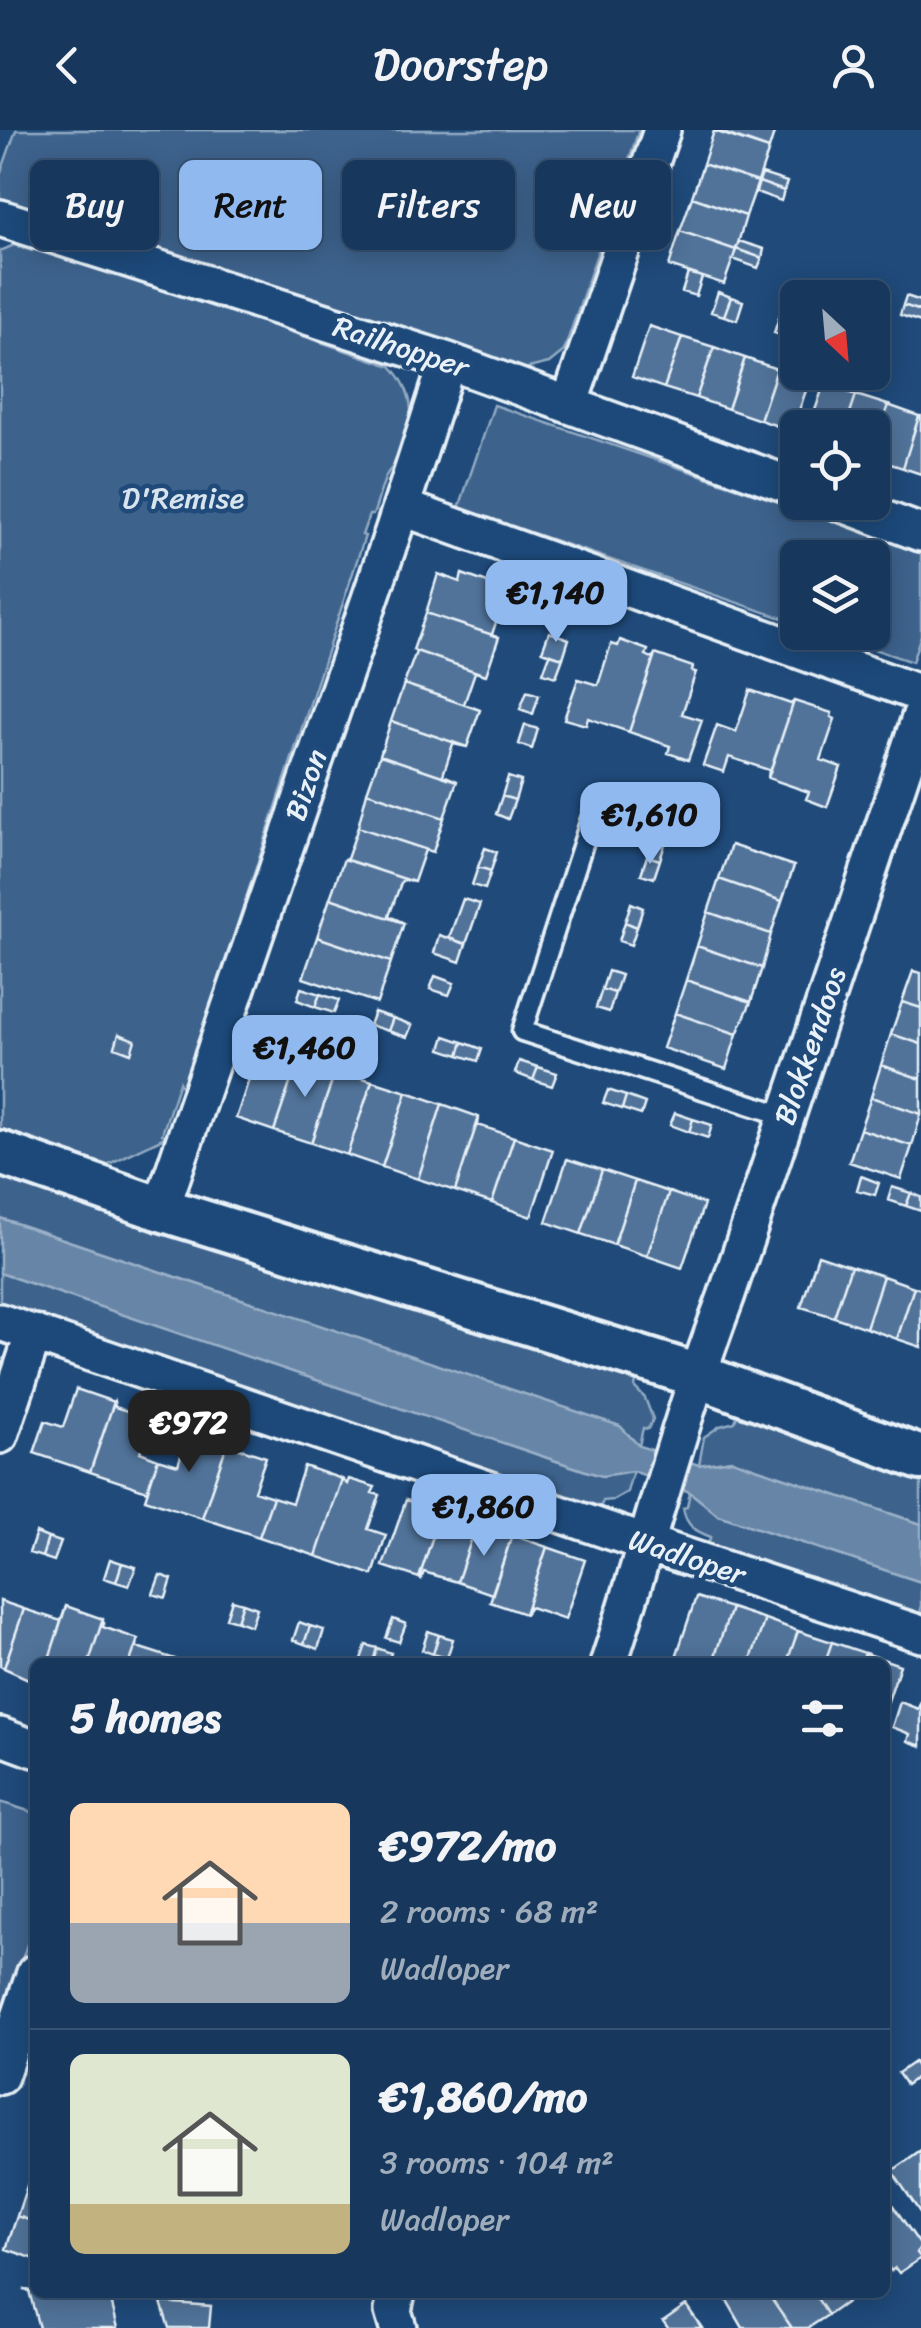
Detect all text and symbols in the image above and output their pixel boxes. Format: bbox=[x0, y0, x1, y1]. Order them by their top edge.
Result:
text: Doorstep bbox=[373, 25, 548, 105]
icon: back bbox=[40, 38, 95, 93]
icon: person bbox=[826, 38, 881, 93]
chip: Buy bbox=[30, 160, 159, 250]
chip: Rent bbox=[179, 160, 322, 250]
chip: Filters bbox=[342, 160, 515, 250]
chip: New bbox=[535, 160, 671, 250]
north arrow bbox=[780, 280, 890, 390]
map controls bbox=[780, 280, 890, 650]
street label: Railhopper bbox=[326, 300, 478, 395]
button: locate bbox=[780, 410, 890, 520]
park label: D'Remise bbox=[122, 471, 244, 525]
button: layers bbox=[780, 540, 890, 650]
pin: €1,140 bbox=[475, 560, 637, 645]
text: €1,140 bbox=[507, 564, 605, 621]
street label: Bizon bbox=[269, 742, 343, 828]
pin: €1,610 bbox=[569, 782, 731, 867]
text: €1,610 bbox=[602, 786, 698, 843]
street label: Blokkendoos bbox=[758, 959, 863, 1133]
pin: €1,460 bbox=[224, 1015, 386, 1100]
text: €1,460 bbox=[254, 1019, 356, 1076]
pin: €972 bbox=[130, 1390, 248, 1475]
text: €972 bbox=[150, 1394, 228, 1451]
pin: €1,860 bbox=[403, 1474, 565, 1559]
text: €1,860 bbox=[433, 1478, 535, 1535]
street label: Wadloper bbox=[621, 1513, 754, 1602]
text: 5 homes bbox=[70, 1681, 221, 1755]
icon: filters bbox=[795, 1691, 850, 1746]
text: €972/mo bbox=[380, 1809, 556, 1883]
icon: home bbox=[150, 1843, 270, 1963]
text: 2 rooms · 68 m² bbox=[380, 1883, 598, 1940]
text: Wadloper bbox=[380, 1940, 508, 1997]
text: €1,860/mo bbox=[380, 2060, 587, 2134]
icon: home bbox=[150, 2094, 270, 2214]
text: 3 rooms · 104 m² bbox=[380, 2134, 614, 2191]
text: Wadloper bbox=[380, 2191, 508, 2248]

